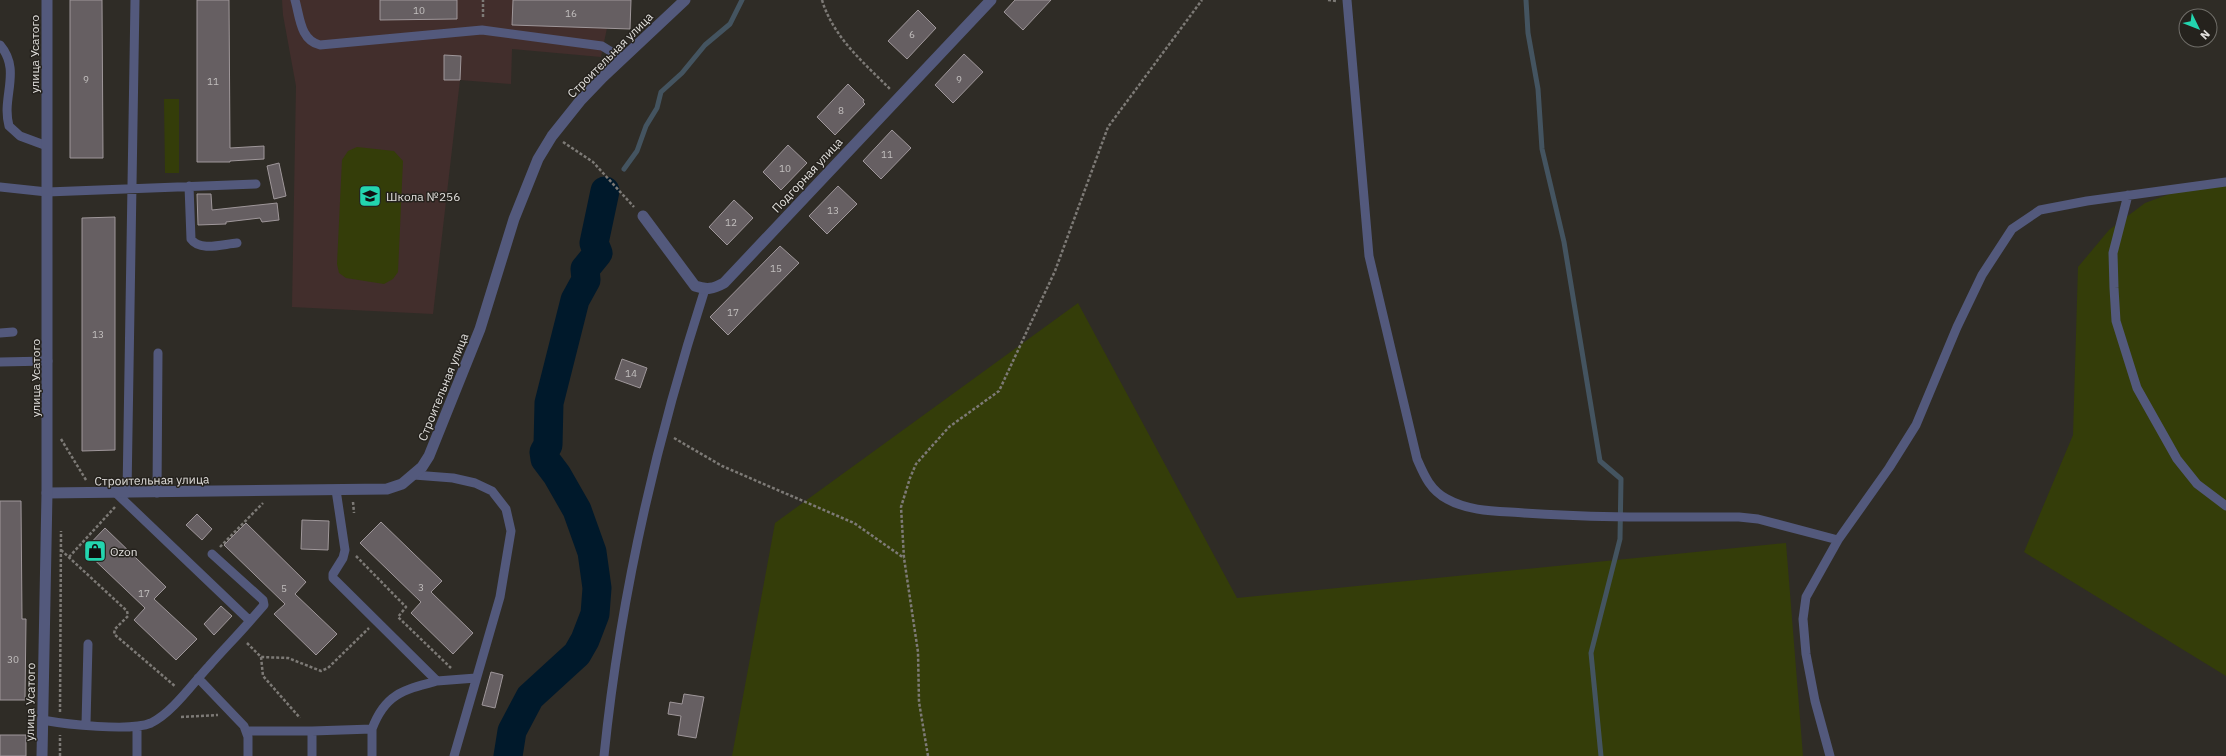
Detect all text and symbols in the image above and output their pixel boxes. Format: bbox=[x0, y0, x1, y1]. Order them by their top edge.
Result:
house number: 10 bbox=[413, 4, 425, 17]
house number: 16 bbox=[565, 7, 577, 20]
north arrow bbox=[2178, 8, 2218, 48]
street label: Строительная улица bbox=[564, 9, 656, 101]
street label: улица Усатого bbox=[27, 14, 42, 93]
text: N bbox=[2197, 27, 2213, 43]
house number: 6 bbox=[909, 28, 915, 41]
house number: 9 bbox=[83, 73, 89, 86]
house number: 9 bbox=[956, 73, 962, 86]
house number: 11 bbox=[207, 75, 219, 88]
house number: 8 bbox=[838, 104, 844, 117]
street label: Подгорная улица bbox=[769, 134, 846, 216]
house number: 11 bbox=[881, 148, 893, 161]
house number: 10 bbox=[779, 162, 791, 175]
school or university icon: Школа №256 bbox=[357, 183, 383, 209]
place label: Школа №256 bbox=[386, 189, 461, 204]
house number: 13 bbox=[827, 204, 839, 217]
house number: 12 bbox=[725, 216, 737, 229]
house number: 15 bbox=[770, 262, 782, 275]
house number: 17 bbox=[727, 306, 739, 319]
house number: 13 bbox=[92, 328, 104, 341]
street label: Строительная улица bbox=[415, 330, 472, 443]
street label: улица Усатого bbox=[28, 338, 43, 417]
house number: 14 bbox=[625, 367, 637, 380]
street label: Строительная улица bbox=[94, 471, 210, 489]
shop icon: Ozon bbox=[82, 538, 108, 564]
place label: Ozon bbox=[110, 544, 137, 559]
house number: 3 bbox=[418, 581, 424, 594]
house number: 5 bbox=[281, 582, 287, 595]
house number: 17 bbox=[138, 587, 150, 600]
house number: 30 bbox=[7, 653, 19, 666]
street label: улица Усатого bbox=[22, 662, 38, 741]

